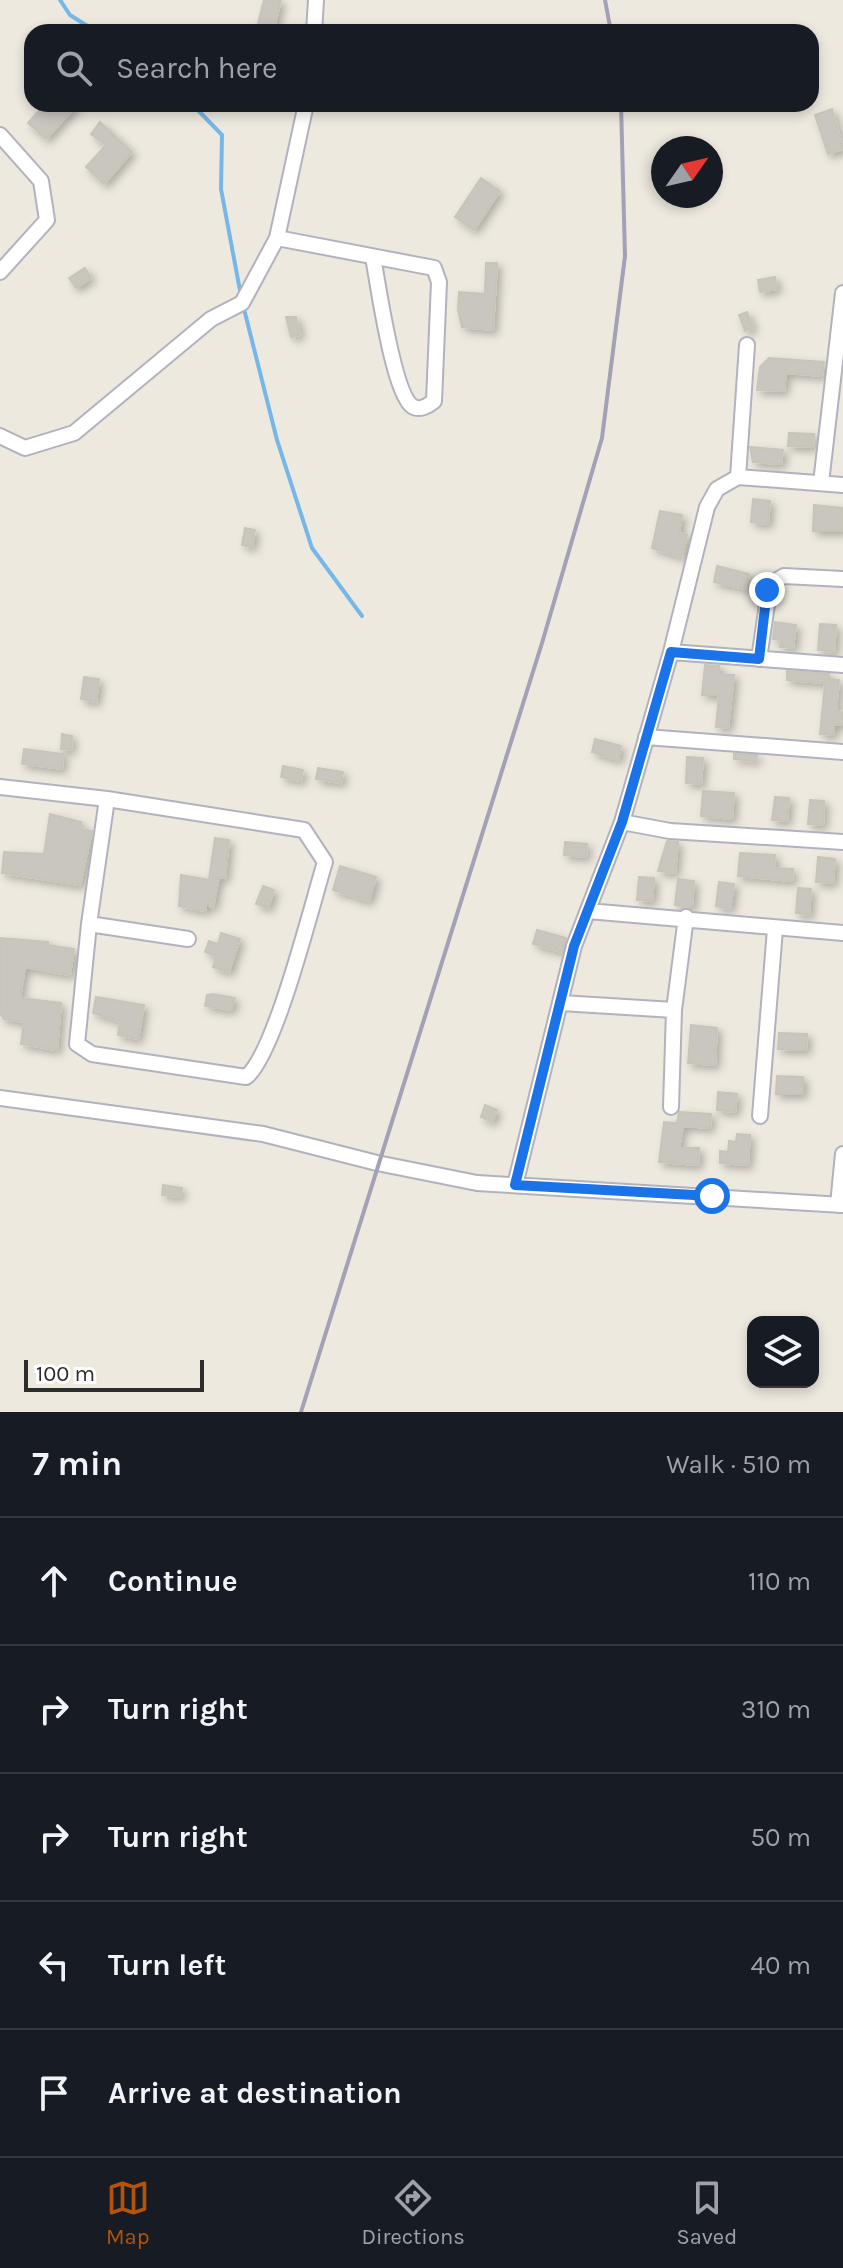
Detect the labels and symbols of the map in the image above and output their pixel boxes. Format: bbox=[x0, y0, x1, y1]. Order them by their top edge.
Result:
north arrow bbox=[651, 136, 723, 208]
route end bbox=[749, 572, 785, 608]
route start bbox=[694, 1178, 730, 1214]
scale bar bbox=[24, 1356, 204, 1392]

